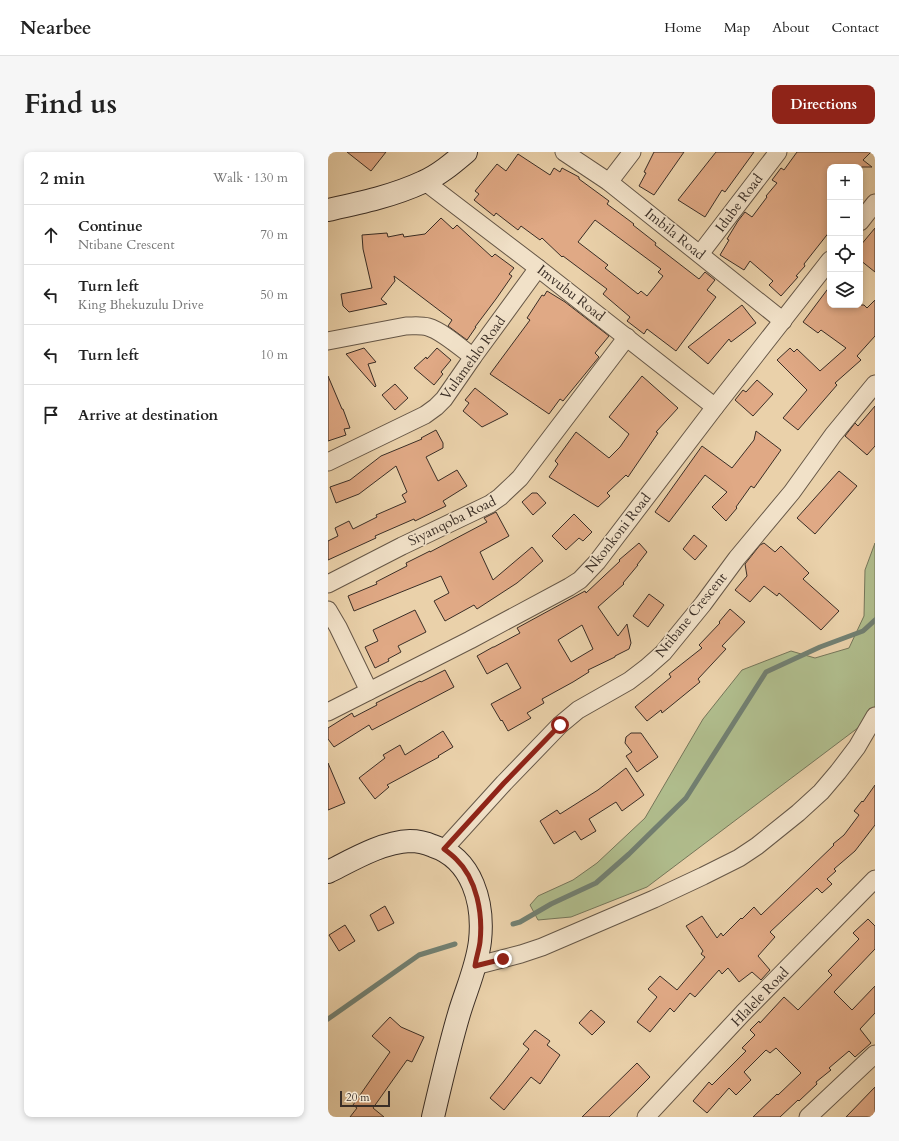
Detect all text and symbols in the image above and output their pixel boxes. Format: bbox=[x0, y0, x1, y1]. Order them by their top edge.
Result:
text: Nearbee bbox=[20, 15, 91, 41]
text: Home bbox=[664, 18, 702, 37]
text: Map bbox=[724, 18, 750, 37]
text: About bbox=[772, 18, 809, 37]
text: Contact bbox=[831, 18, 879, 37]
text: Find us bbox=[24, 85, 117, 123]
button: Directions bbox=[772, 85, 875, 124]
map controls bbox=[827, 164, 863, 308]
button: + bbox=[827, 164, 863, 200]
text: 2 min bbox=[40, 167, 85, 190]
text: Walk · 130 m bbox=[213, 169, 288, 187]
street label: Idube Road bbox=[711, 170, 767, 236]
button: − bbox=[827, 200, 863, 236]
street label: Imbila Road bbox=[641, 204, 709, 264]
text: Continue bbox=[78, 216, 143, 236]
icon: ahead bbox=[40, 224, 62, 246]
text: 70 m bbox=[260, 226, 288, 244]
text: Ntibane Crescent bbox=[78, 236, 175, 254]
button: locate bbox=[827, 236, 863, 272]
street label: Imvubu Road bbox=[533, 261, 609, 326]
button: layers bbox=[827, 272, 863, 308]
text: Turn left bbox=[78, 276, 139, 296]
icon: left bbox=[40, 284, 62, 306]
text: 50 m bbox=[260, 286, 288, 304]
text: King Bhekuzulu Drive bbox=[78, 296, 204, 314]
street label: Vulamehlo Road bbox=[436, 312, 510, 404]
icon: left bbox=[40, 344, 62, 366]
text: Turn left bbox=[78, 345, 139, 365]
text: 10 m bbox=[260, 346, 288, 364]
icon: arrive bbox=[40, 404, 62, 426]
text: Arrive at destination bbox=[78, 405, 218, 425]
street label: Nkonkoni Road bbox=[581, 489, 656, 577]
street label: Siyanqoba Road bbox=[405, 491, 500, 550]
street label: Ntibane Crescent bbox=[651, 568, 731, 661]
route start bbox=[551, 716, 569, 734]
route end bbox=[494, 950, 512, 968]
street label: Hlalele Road bbox=[727, 963, 793, 1031]
scale bar bbox=[340, 1089, 390, 1108]
text: 20 m bbox=[346, 1090, 370, 1105]

